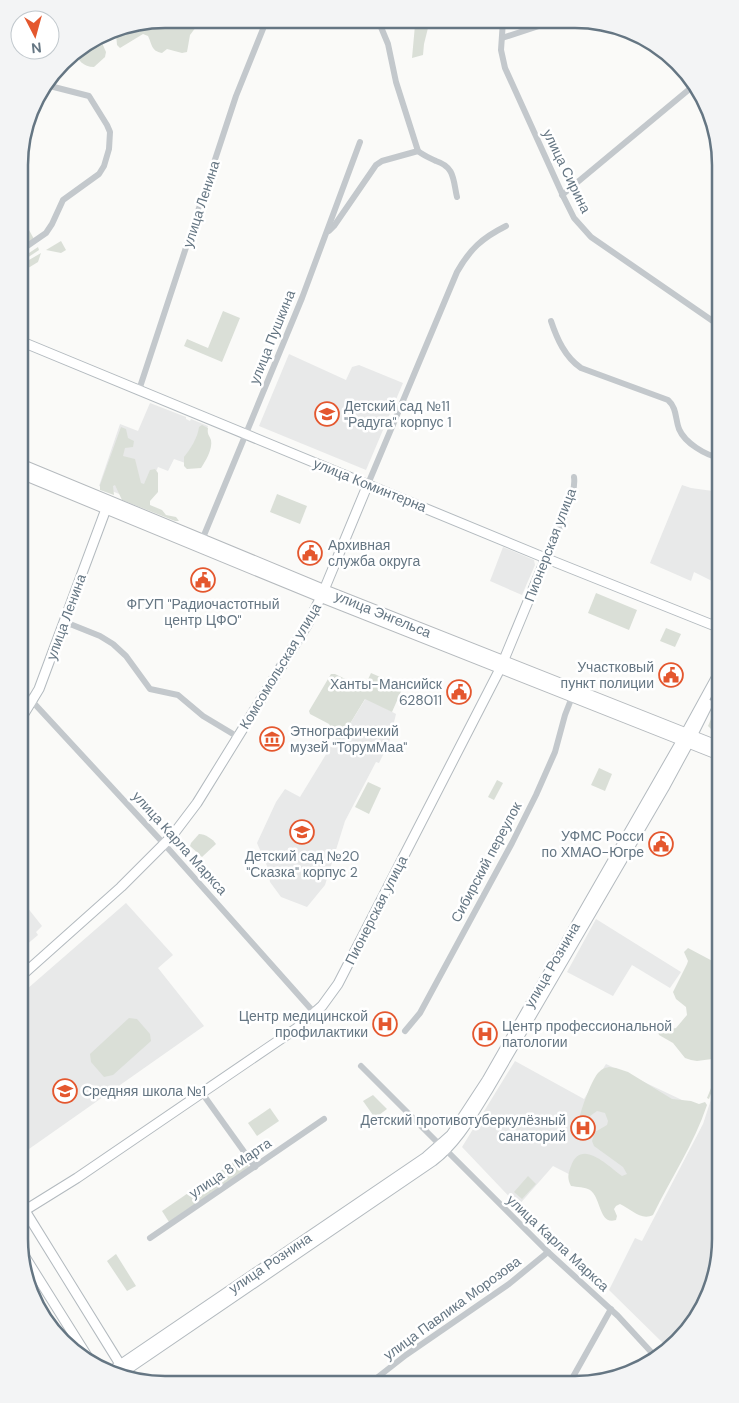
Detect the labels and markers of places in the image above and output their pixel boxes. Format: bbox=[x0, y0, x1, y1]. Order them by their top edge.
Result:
place label: Детский сад №11 "Радуга" корпус 1 bbox=[344, 397, 452, 431]
school or university icon: Детский сад №11 "Радуга" корпус 1 bbox=[314, 401, 340, 427]
place label: Архивная служба округа bbox=[328, 536, 420, 570]
public building icon: Архивная служба округа bbox=[297, 540, 323, 566]
public building icon: ФГУП "Радиочастотный центр ЦФО" bbox=[190, 567, 216, 593]
place label: ФГУП "Радиочастотный центр ЦФО" bbox=[127, 595, 279, 629]
place label: Участковый пункт полиции bbox=[561, 658, 654, 692]
public building icon: Участковый пункт полиции bbox=[658, 662, 684, 688]
place label: Ханты-Мансийск 628011 bbox=[330, 675, 443, 709]
public building icon: Ханты-Мансийск 628011 bbox=[446, 679, 472, 705]
place label: Этнографичекий музей "ТорумМаа" bbox=[290, 722, 407, 756]
museum icon: Этнографичекий музей "ТорумМаа" bbox=[259, 726, 285, 752]
school or university icon: Детский сад №20 "Сказка" корпус 2 bbox=[289, 819, 315, 845]
place label: УФМС Росси по ХМАО-Югре bbox=[542, 827, 644, 861]
public building icon: УФМС Росси по ХМАО-Югре bbox=[648, 831, 674, 857]
place label: Детский сад №20 "Сказка" корпус 2 bbox=[245, 847, 359, 881]
place label: Центр медицинской профилактики bbox=[239, 1007, 368, 1041]
hospital icon: Центр медицинской профилактики bbox=[372, 1011, 398, 1037]
place label: Центр профессиональной патологии bbox=[502, 1017, 672, 1051]
hospital icon: Центр профессиональной патологии bbox=[472, 1021, 498, 1047]
school or university icon: Средняя школа №1 bbox=[52, 1078, 78, 1104]
place label: Средняя школа №1 bbox=[82, 1082, 206, 1100]
place label: Детский противотуберкулёзный санаторий bbox=[360, 1111, 566, 1145]
hospital icon: Детский противотуберкулёзный санаторий bbox=[570, 1115, 596, 1141]

